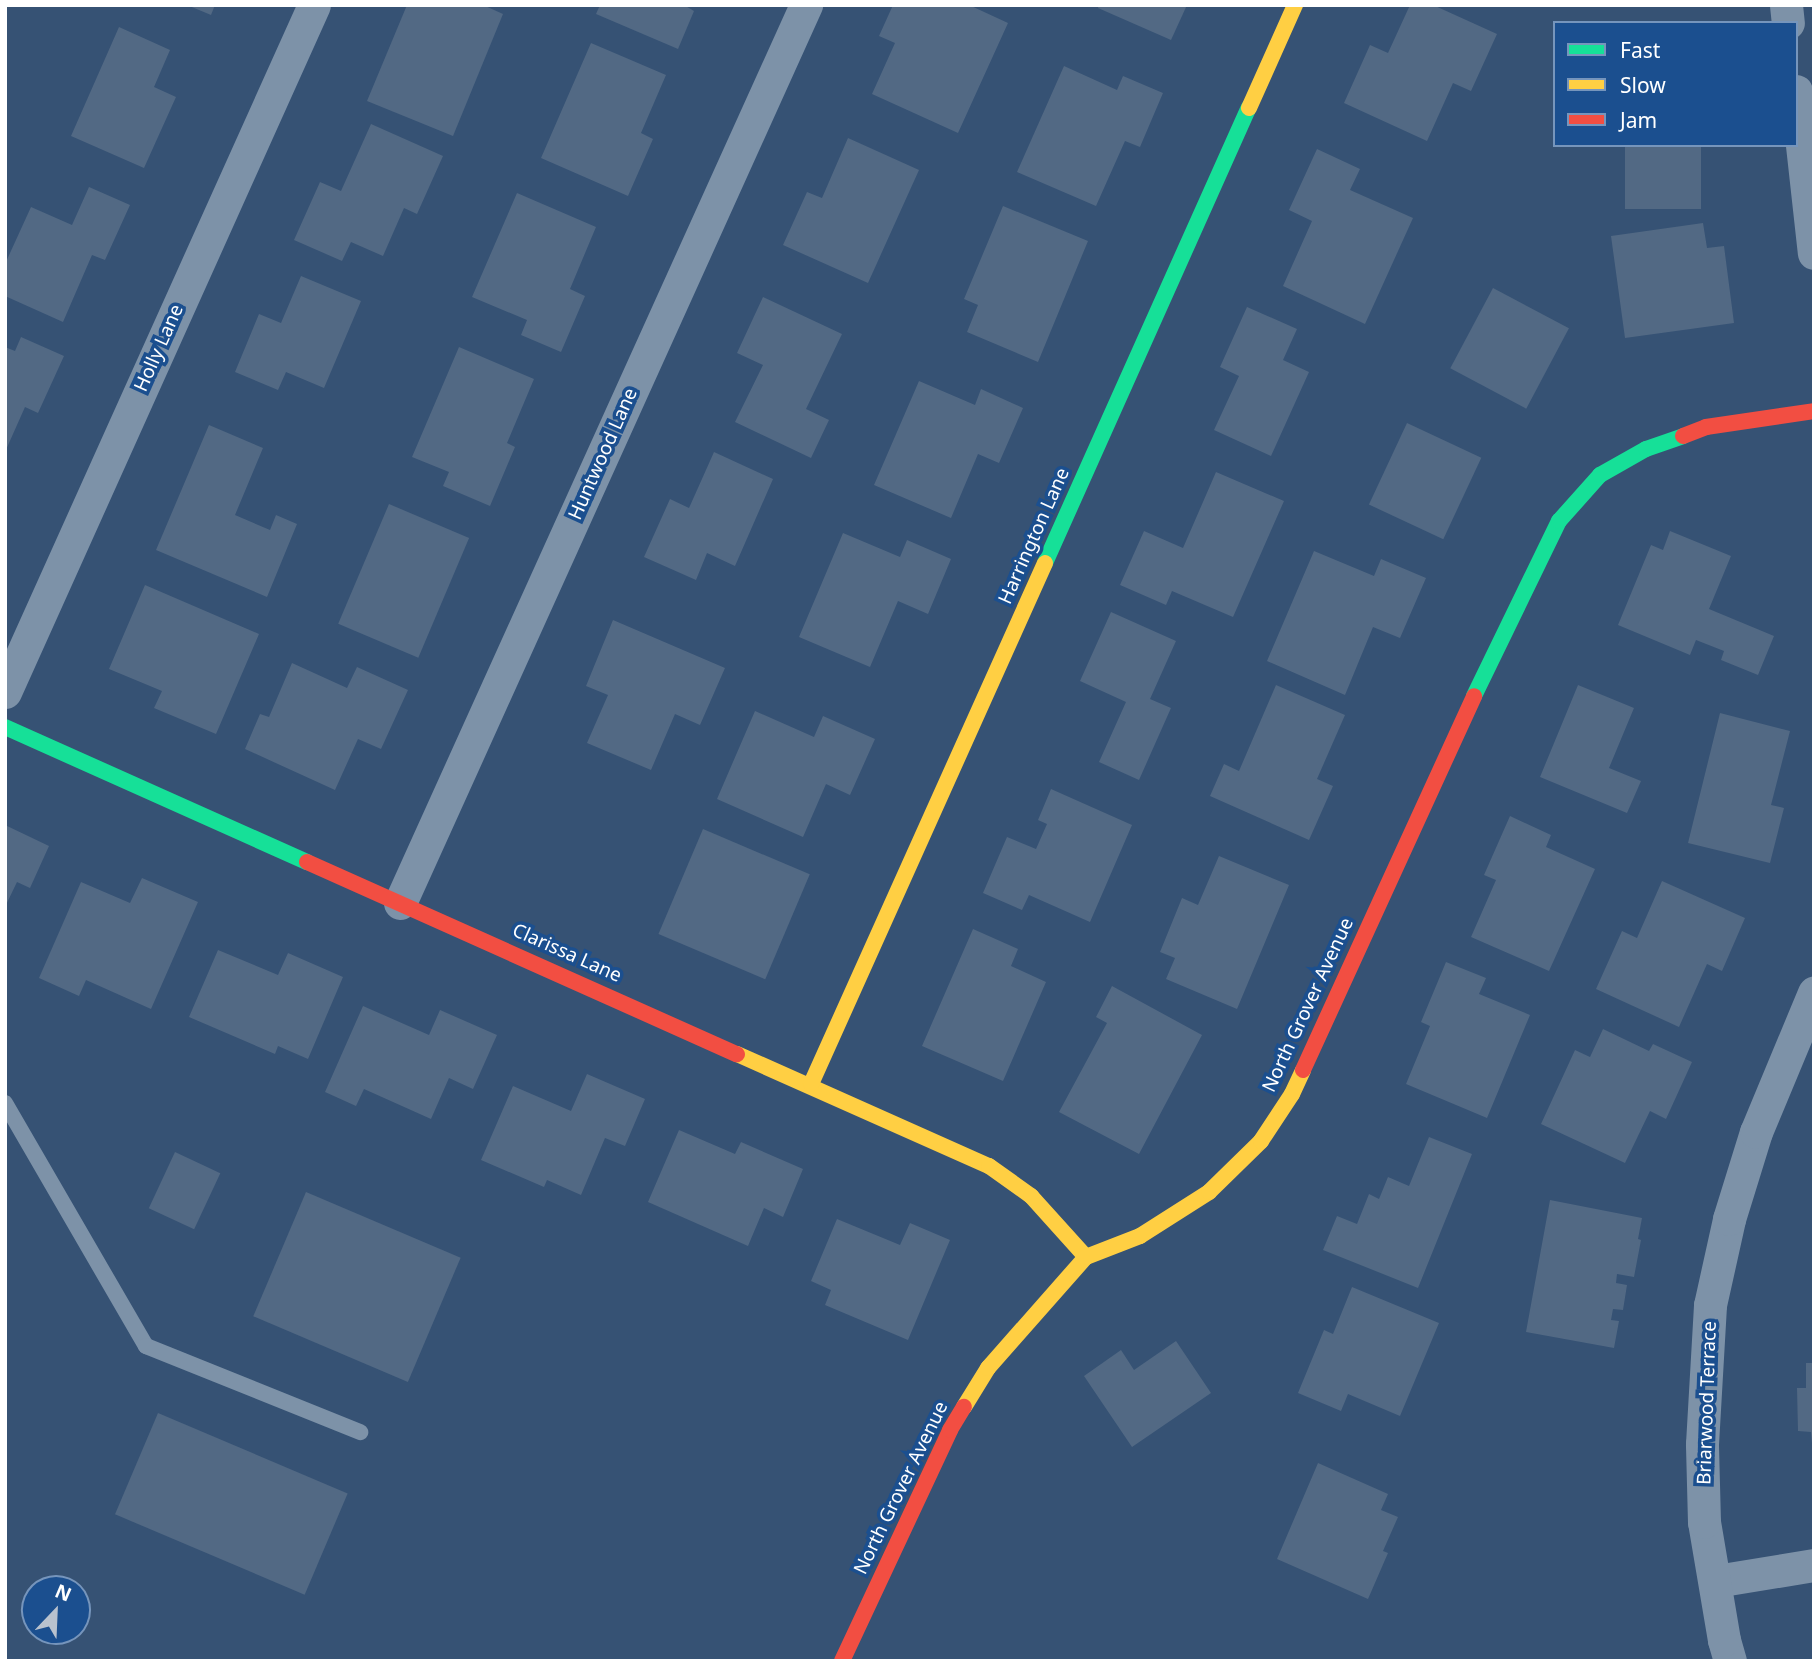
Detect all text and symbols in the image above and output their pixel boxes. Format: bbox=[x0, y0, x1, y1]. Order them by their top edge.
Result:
legend bbox=[1553, 21, 1798, 147]
text: Fast bbox=[1620, 36, 1660, 64]
text: Slow bbox=[1620, 71, 1666, 99]
text: Jam bbox=[1620, 106, 1657, 134]
street label: Holly Lane bbox=[130, 301, 188, 395]
street label: Huntwood Lane bbox=[564, 384, 642, 524]
street label: Harrington Lane bbox=[994, 464, 1074, 608]
street label: North Grover Avenue bbox=[1258, 914, 1358, 1096]
street label: Clarissa Lane bbox=[509, 919, 625, 987]
street label: Briarwood Terrace bbox=[1693, 1321, 1721, 1485]
street label: North Grover Avenue bbox=[849, 1398, 953, 1578]
north arrow bbox=[21, 1575, 91, 1645]
text: N bbox=[51, 1578, 76, 1607]

